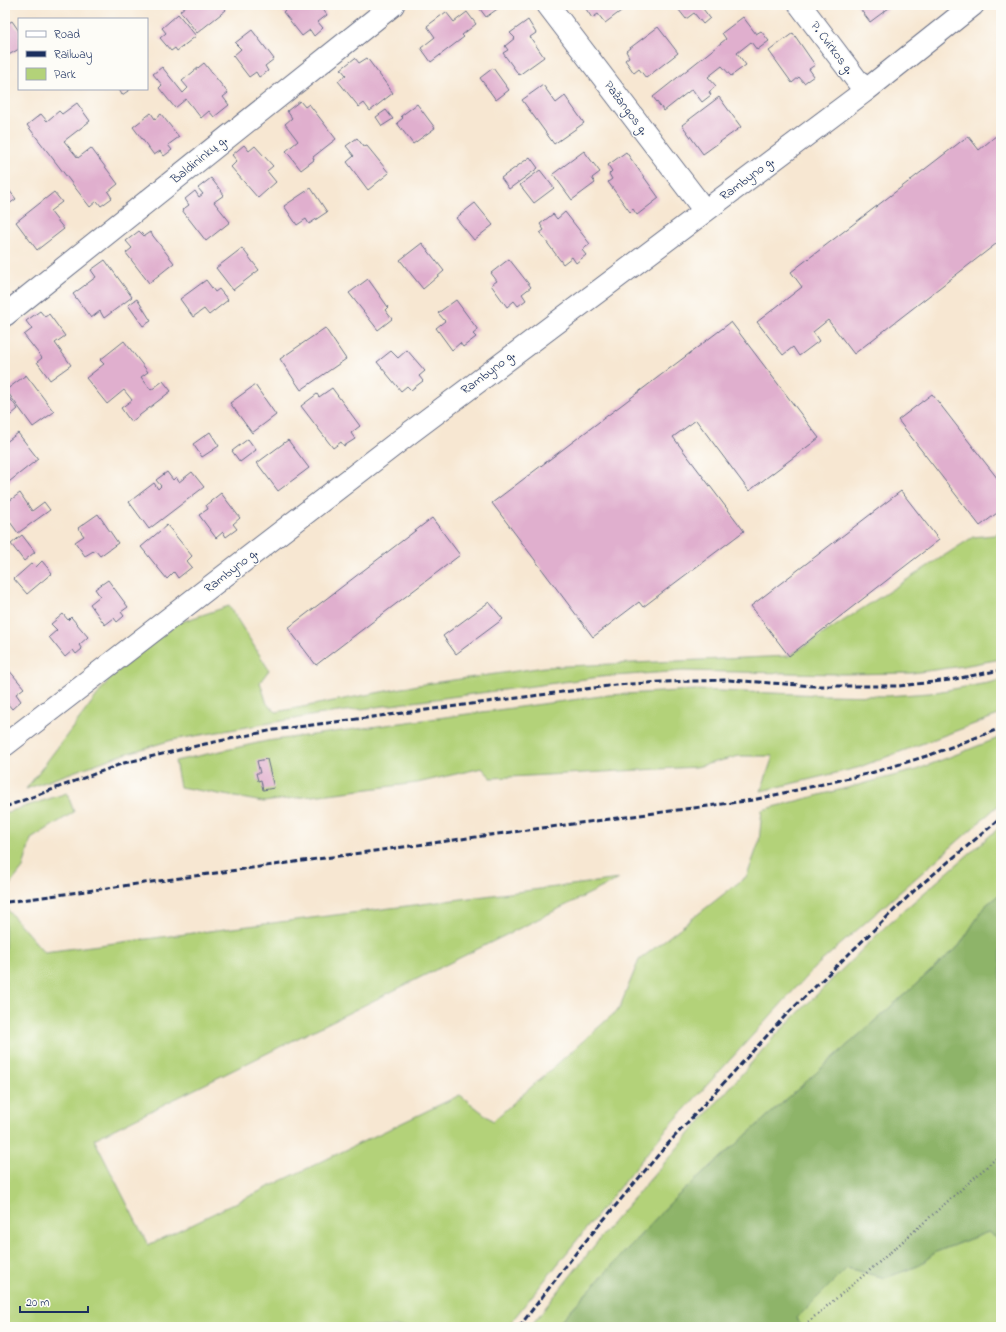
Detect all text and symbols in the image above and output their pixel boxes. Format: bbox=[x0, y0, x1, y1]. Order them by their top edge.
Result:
legend bbox=[18, 18, 148, 90]
street label: P. Cvirkos g. bbox=[805, 18, 858, 79]
text: Road bbox=[54, 26, 80, 44]
text: Railway bbox=[54, 46, 93, 65]
text: Park bbox=[54, 66, 76, 84]
street label: Pažangos g. bbox=[598, 77, 653, 140]
street label: Baldininkų g. bbox=[166, 131, 232, 190]
street label: Rambyno g. bbox=[716, 152, 779, 206]
street label: Rambyno g. bbox=[457, 346, 520, 400]
street label: Rambyno g. bbox=[200, 544, 263, 599]
scale bar bbox=[20, 1288, 88, 1314]
text: 20 m bbox=[26, 1294, 49, 1312]

